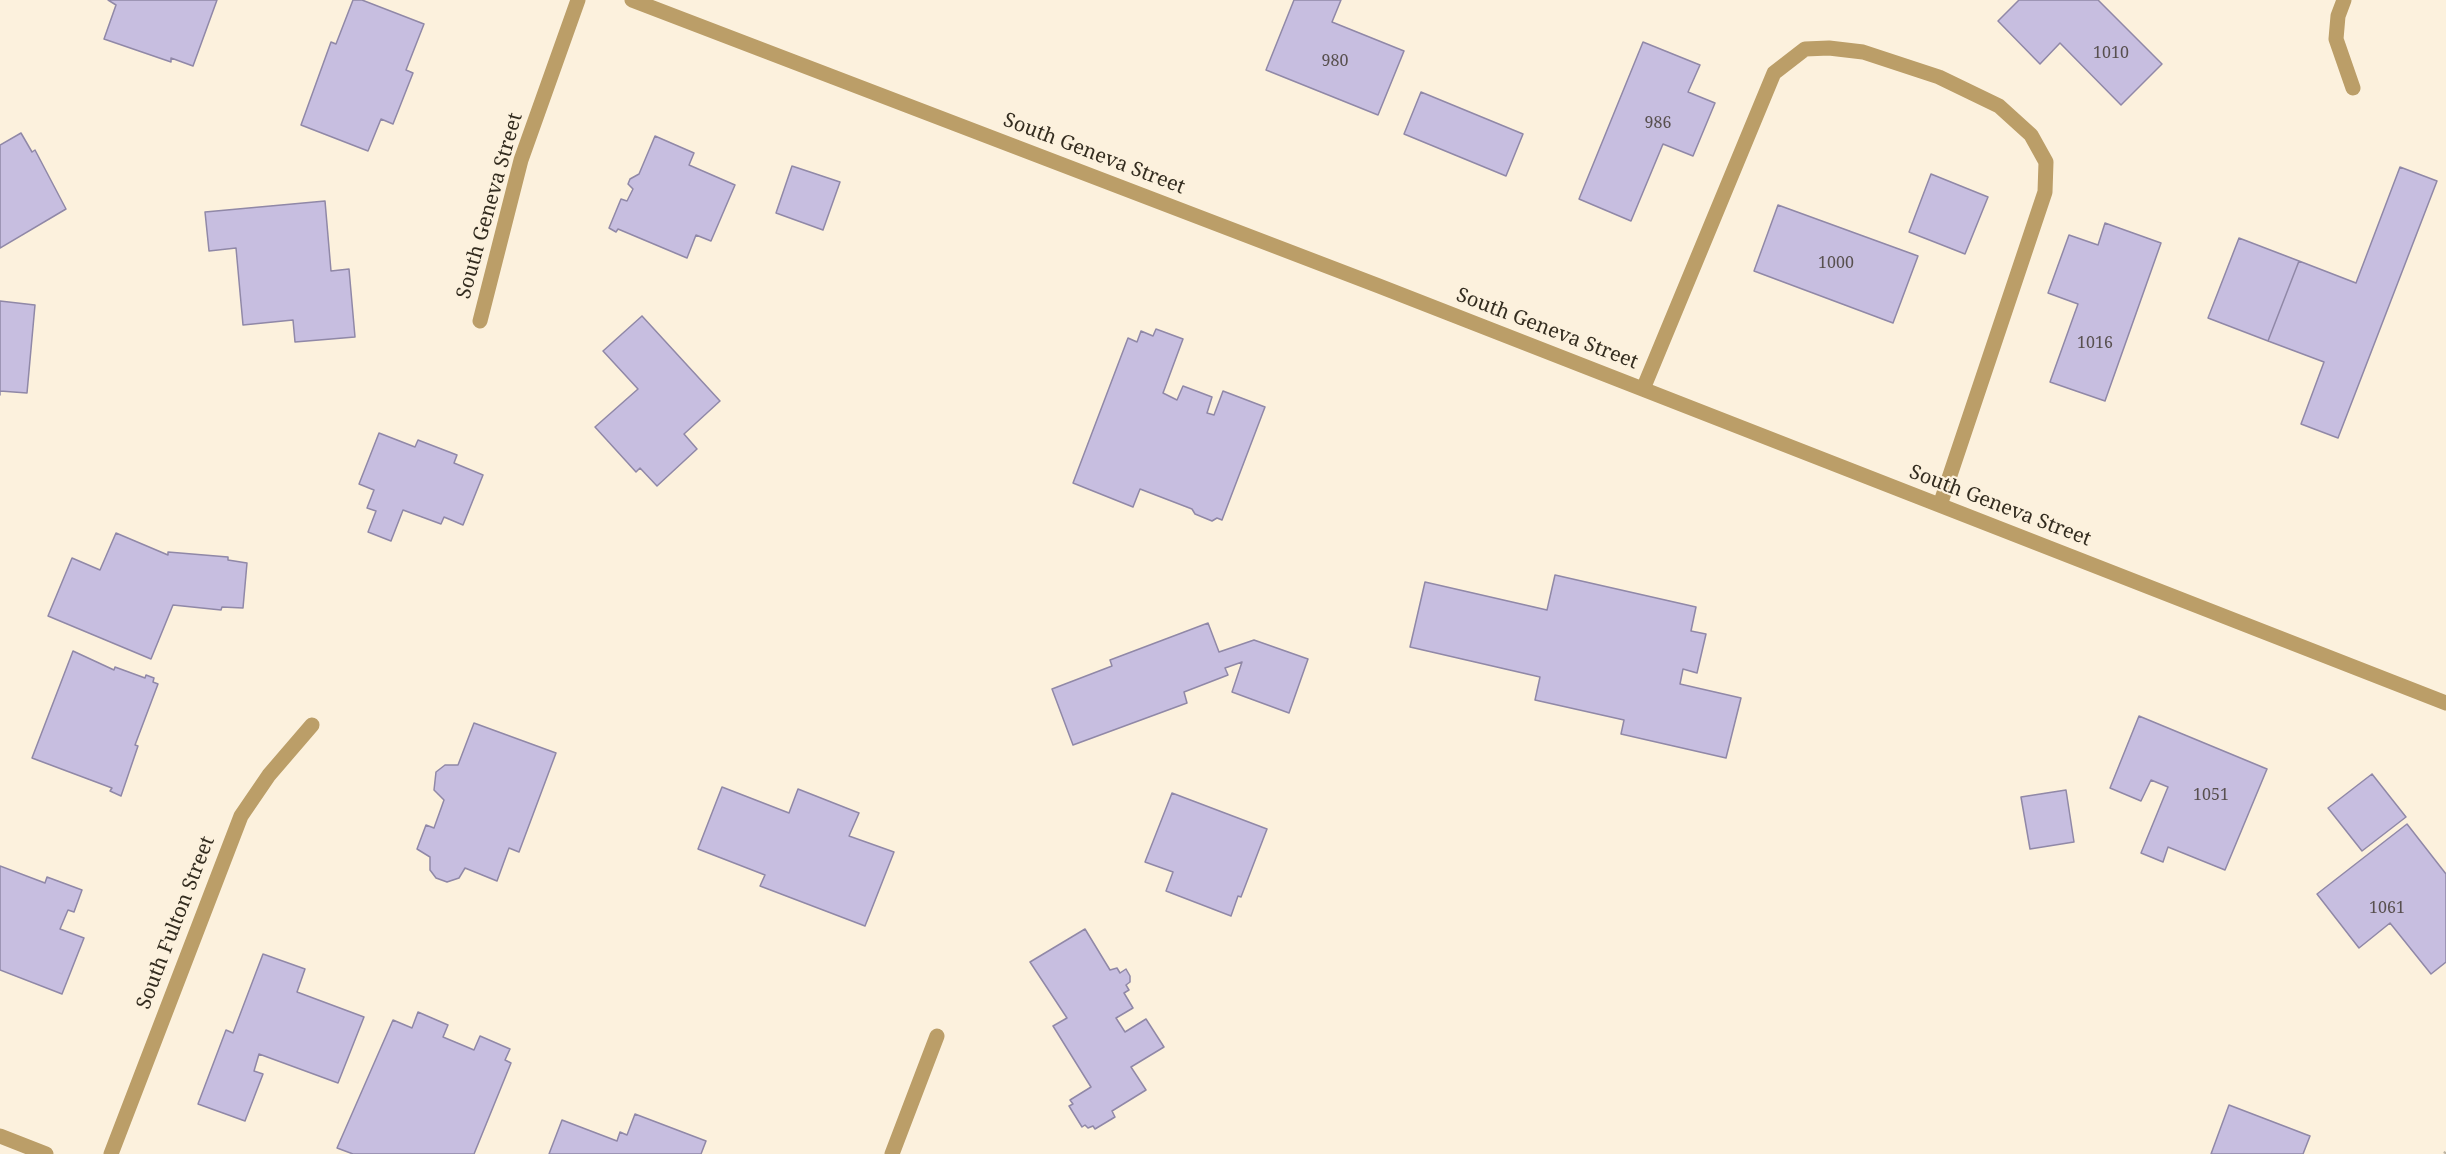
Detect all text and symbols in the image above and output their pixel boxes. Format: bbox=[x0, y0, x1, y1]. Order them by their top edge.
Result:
house number: 1010 bbox=[2093, 43, 2129, 63]
house number: 980 bbox=[1322, 51, 1348, 71]
street label: South Geneva Street bbox=[1000, 108, 1188, 200]
street label: South Geneva Street bbox=[452, 110, 528, 302]
house number: 986 bbox=[1645, 113, 1671, 133]
house number: 1000 bbox=[1818, 253, 1854, 273]
street label: South Geneva Street bbox=[1453, 283, 1641, 375]
house number: 1016 bbox=[2077, 333, 2113, 353]
street label: South Geneva Street bbox=[1906, 460, 2094, 552]
house number: 1051 bbox=[2193, 785, 2229, 805]
street label: South Fulton Street bbox=[132, 833, 220, 1013]
house number: 1061 bbox=[2369, 898, 2405, 918]

